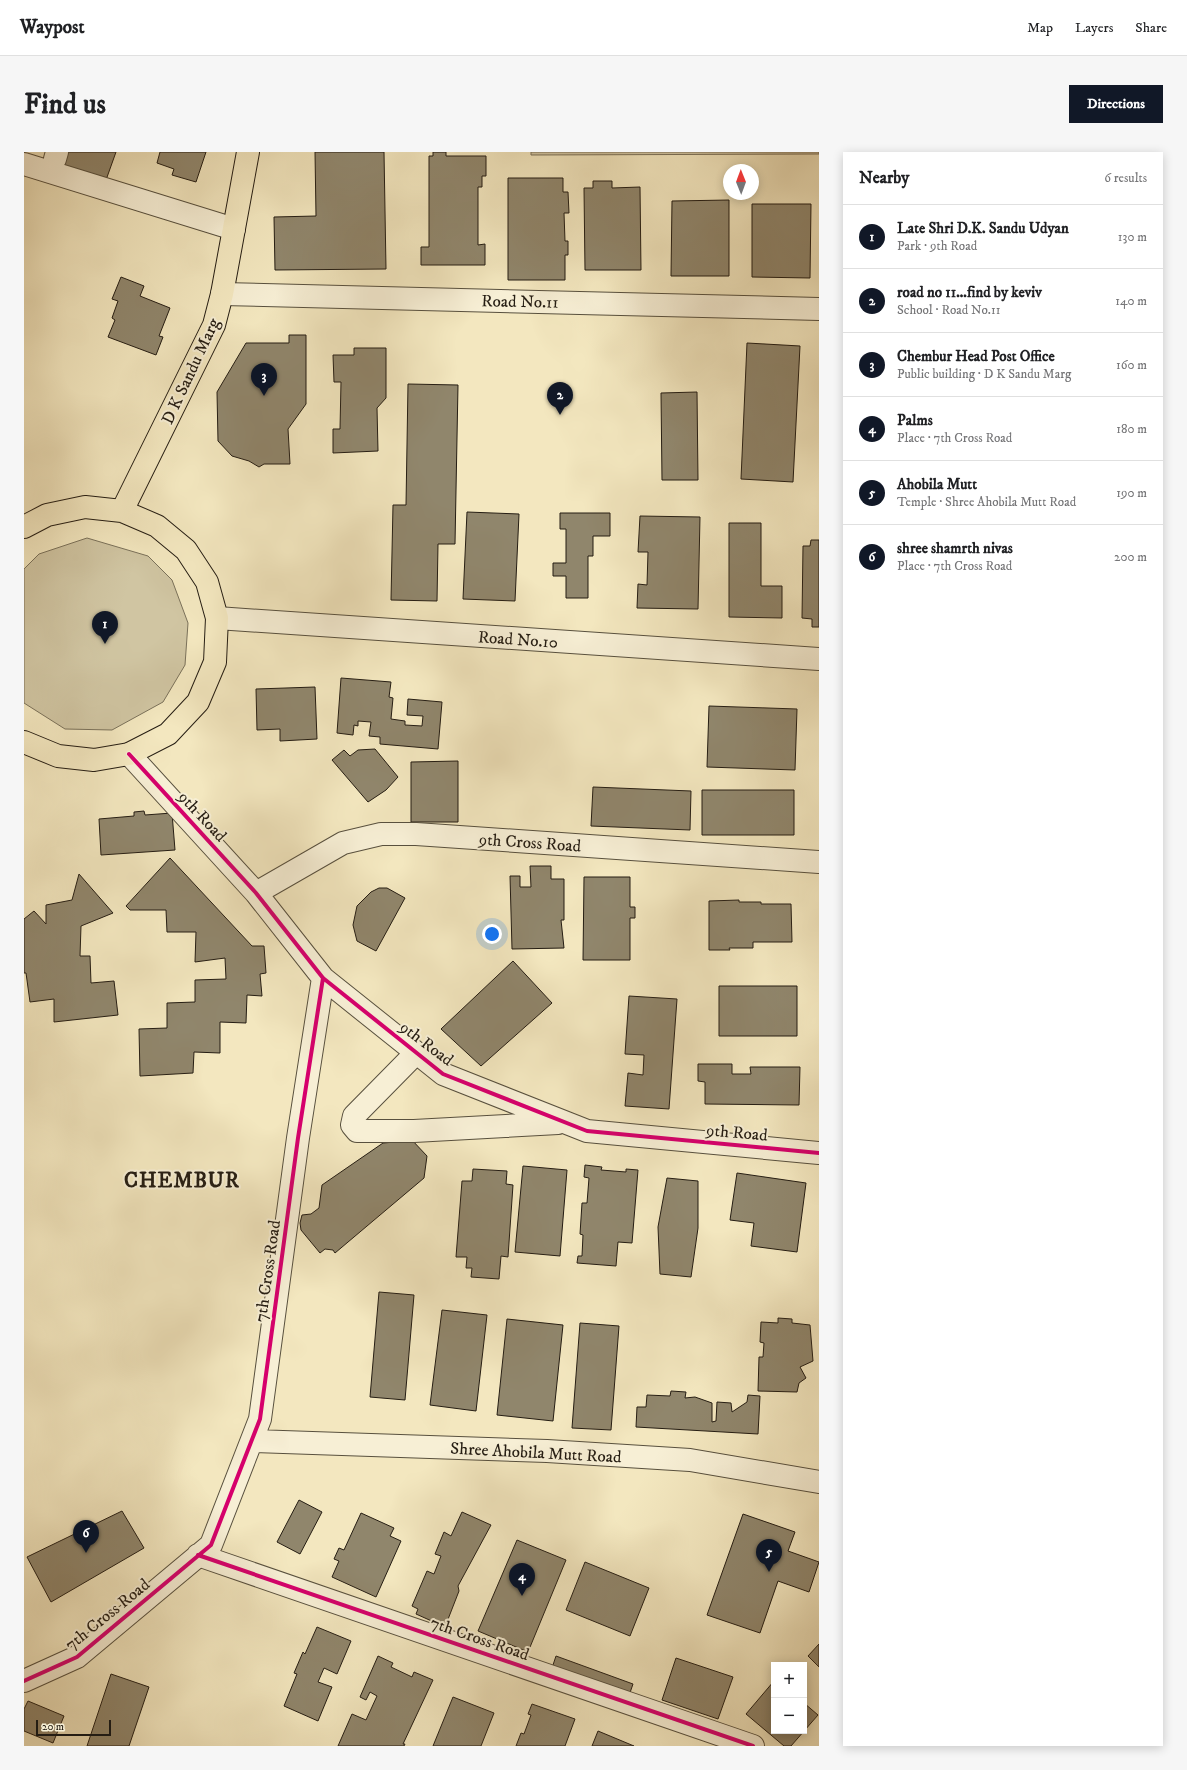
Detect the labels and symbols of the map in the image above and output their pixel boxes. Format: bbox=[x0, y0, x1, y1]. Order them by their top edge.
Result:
north arrow bbox=[723, 164, 759, 200]
street label: Road No.11 bbox=[481, 290, 559, 314]
street label: D K Sandu Marg bbox=[157, 314, 225, 428]
pin: 3 bbox=[251, 363, 277, 396]
pin: 2 bbox=[547, 382, 573, 415]
pin: 1 bbox=[92, 611, 118, 644]
street label: Road No.10 bbox=[477, 626, 559, 654]
street label: 9th Road bbox=[173, 786, 232, 847]
street label: 9th Cross Road bbox=[477, 828, 582, 858]
your location bbox=[482, 924, 502, 944]
street label: 9th Road bbox=[394, 1016, 458, 1071]
street label: 9th Road bbox=[704, 1119, 769, 1147]
district label: CHEMBUR bbox=[124, 1168, 240, 1194]
street label: 7th Cross Road bbox=[250, 1218, 286, 1324]
street label: Shree Ahobila Mutt Road bbox=[450, 1438, 623, 1468]
pin: 6 bbox=[73, 1520, 99, 1553]
pin: 5 bbox=[756, 1539, 782, 1572]
pin: 4 bbox=[509, 1563, 535, 1596]
street label: 7th Cross Road bbox=[61, 1574, 155, 1656]
street label: 7th Cross Road bbox=[427, 1612, 532, 1666]
scale bar bbox=[36, 1718, 111, 1737]

